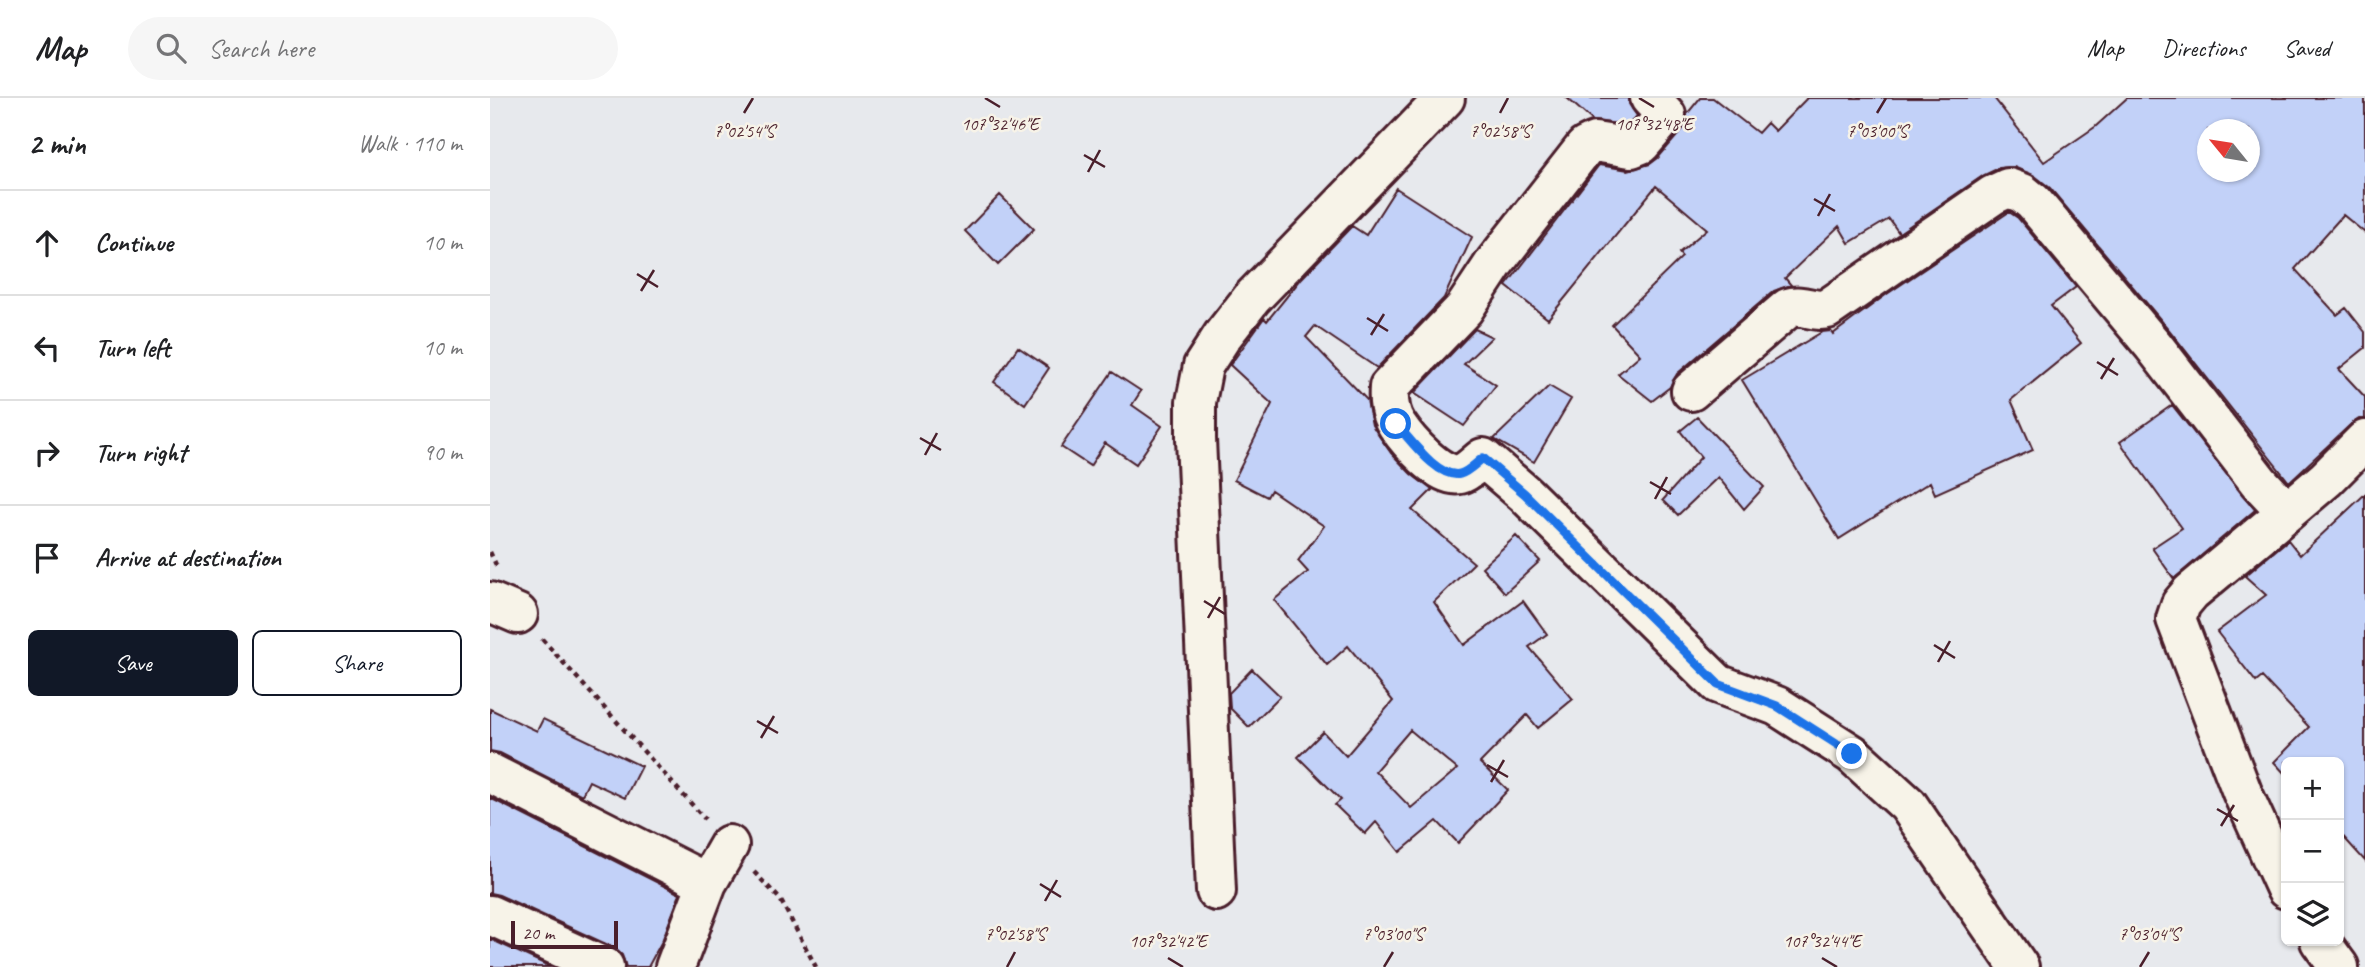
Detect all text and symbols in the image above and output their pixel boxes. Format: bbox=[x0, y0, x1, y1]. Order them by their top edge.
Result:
search box bbox=[128, 17, 618, 80]
text: Map bbox=[35, 27, 86, 69]
icon: search bbox=[152, 29, 190, 67]
text: Search here bbox=[208, 32, 314, 65]
text: Map bbox=[2087, 33, 2124, 63]
text: Directions bbox=[2162, 33, 2245, 63]
text: Saved bbox=[2283, 33, 2330, 63]
text: 107°32'46"E bbox=[961, 113, 1041, 135]
text: 107°32'48"E bbox=[1615, 113, 1695, 135]
north arrow bbox=[2197, 119, 2260, 182]
text: 7°02'54"S bbox=[714, 120, 778, 142]
text: 7°02'58"S bbox=[1470, 120, 1534, 142]
text: 7°03'00"S bbox=[1847, 120, 1911, 142]
text: 2 min bbox=[28, 125, 85, 163]
text: Walk · 110 m bbox=[358, 129, 462, 158]
icon: ahead bbox=[28, 224, 66, 262]
text: Continue bbox=[95, 226, 173, 259]
text: 10 m bbox=[423, 228, 462, 257]
icon: left bbox=[28, 329, 66, 367]
text: Turn left bbox=[95, 331, 170, 364]
text: 10 m bbox=[423, 333, 462, 362]
route start bbox=[1380, 408, 1411, 439]
icon: right bbox=[28, 434, 66, 472]
text: Turn right bbox=[95, 436, 186, 469]
text: 90 m bbox=[423, 438, 462, 467]
icon: arrive bbox=[28, 539, 66, 577]
text: Arrive at destination bbox=[95, 541, 281, 574]
button: Save bbox=[28, 630, 238, 696]
button: Share bbox=[252, 630, 462, 696]
route end bbox=[1836, 738, 1867, 769]
map controls bbox=[2281, 757, 2344, 946]
button: + bbox=[2281, 757, 2344, 820]
button: − bbox=[2281, 820, 2344, 883]
button: layers bbox=[2281, 883, 2344, 946]
scale bar bbox=[511, 918, 618, 950]
text: 20 m bbox=[522, 921, 554, 945]
text: 7°02'58"S bbox=[985, 923, 1049, 945]
text: 7°03'00"S bbox=[1363, 923, 1427, 945]
text: 7°03'04"S bbox=[2119, 923, 2183, 945]
text: 107°32'42"E bbox=[1129, 930, 1209, 952]
text: 107°32'44"E bbox=[1783, 930, 1863, 952]

